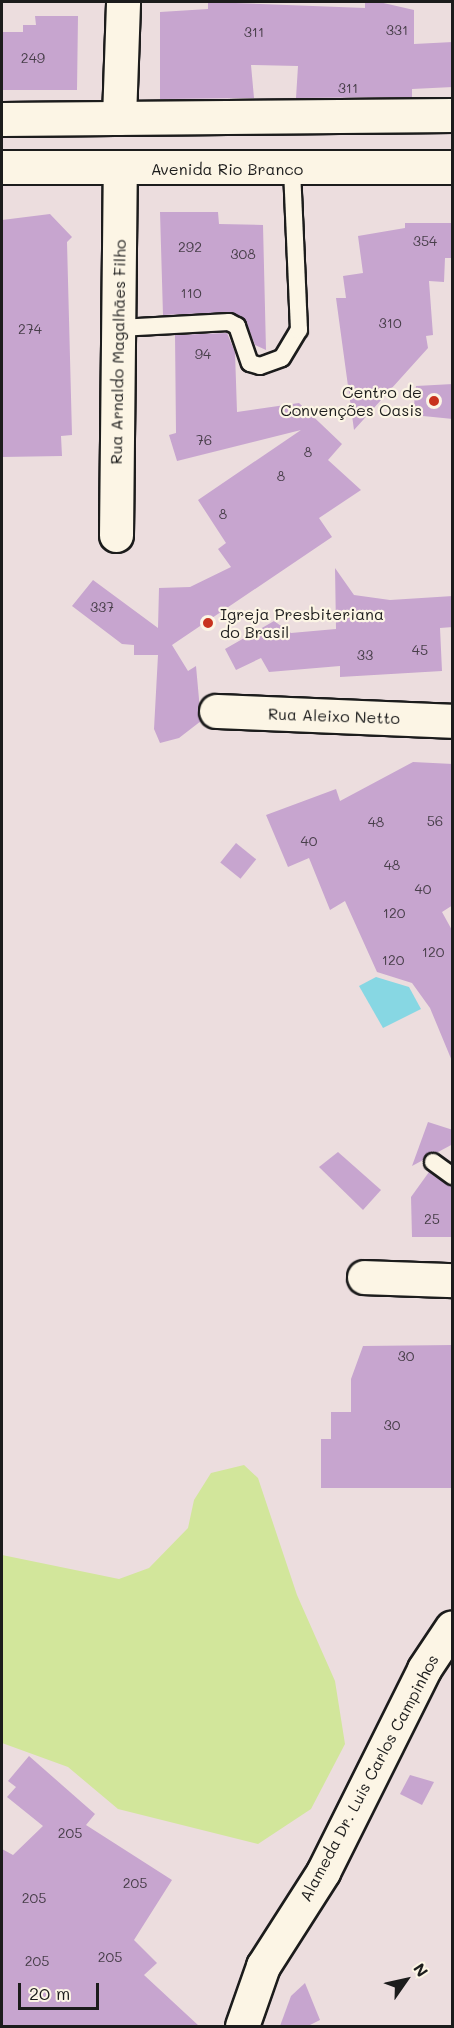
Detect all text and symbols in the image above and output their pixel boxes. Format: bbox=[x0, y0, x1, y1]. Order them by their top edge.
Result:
house number: 331 bbox=[386, 22, 408, 38]
house number: 311 bbox=[244, 24, 264, 40]
house number: 249 bbox=[21, 50, 45, 66]
house number: 311 bbox=[338, 80, 358, 96]
street label: Avenida Rio Branco bbox=[151, 159, 303, 179]
house number: 354 bbox=[413, 233, 437, 249]
street label: Rua Arnaldo Magalhães Filho bbox=[106, 239, 130, 465]
house number: 292 bbox=[178, 239, 202, 255]
house number: 308 bbox=[230, 246, 256, 262]
house number: 110 bbox=[180, 285, 202, 301]
house number: 310 bbox=[378, 315, 402, 331]
house number: 274 bbox=[18, 321, 42, 337]
house number: 94 bbox=[195, 346, 211, 362]
place label: Centro de Convenções Oasis bbox=[280, 382, 422, 420]
marker: Centro de Convenções Oasis bbox=[427, 394, 441, 408]
house number: 76 bbox=[196, 432, 212, 448]
house number: 8 bbox=[304, 444, 312, 460]
house number: 8 bbox=[277, 468, 285, 484]
house number: 8 bbox=[219, 506, 227, 522]
house number: 337 bbox=[90, 599, 114, 615]
place label: Igreja Presbiteriana do Brasil bbox=[220, 604, 384, 642]
marker: Igreja Presbiteriana do Brasil bbox=[201, 616, 215, 630]
house number: 45 bbox=[412, 642, 428, 658]
house number: 33 bbox=[357, 647, 373, 663]
street label: Rua Aleixo Netto bbox=[268, 704, 400, 728]
house number: 56 bbox=[427, 813, 443, 829]
house number: 48 bbox=[368, 814, 384, 830]
house number: 40 bbox=[301, 833, 317, 849]
house number: 48 bbox=[384, 857, 400, 873]
house number: 40 bbox=[415, 881, 431, 897]
house number: 120 bbox=[383, 905, 405, 921]
house number: 120 bbox=[422, 944, 444, 960]
house number: 120 bbox=[382, 952, 404, 968]
house number: 25 bbox=[424, 1211, 440, 1227]
house number: 30 bbox=[398, 1348, 414, 1364]
house number: 30 bbox=[384, 1417, 400, 1433]
street label: Alameda Dr. Luis Carlos Campinhos bbox=[296, 1651, 442, 1905]
house number: 205 bbox=[58, 1825, 82, 1841]
house number: 205 bbox=[123, 1875, 147, 1891]
house number: 205 bbox=[22, 1890, 46, 1906]
house number: 205 bbox=[98, 1949, 122, 1965]
north arrow bbox=[376, 1950, 436, 2010]
house number: 205 bbox=[25, 1953, 49, 1969]
text: N bbox=[409, 1959, 433, 1981]
scale bar bbox=[21, 1971, 102, 2009]
text: 20 m bbox=[29, 1981, 70, 2005]

